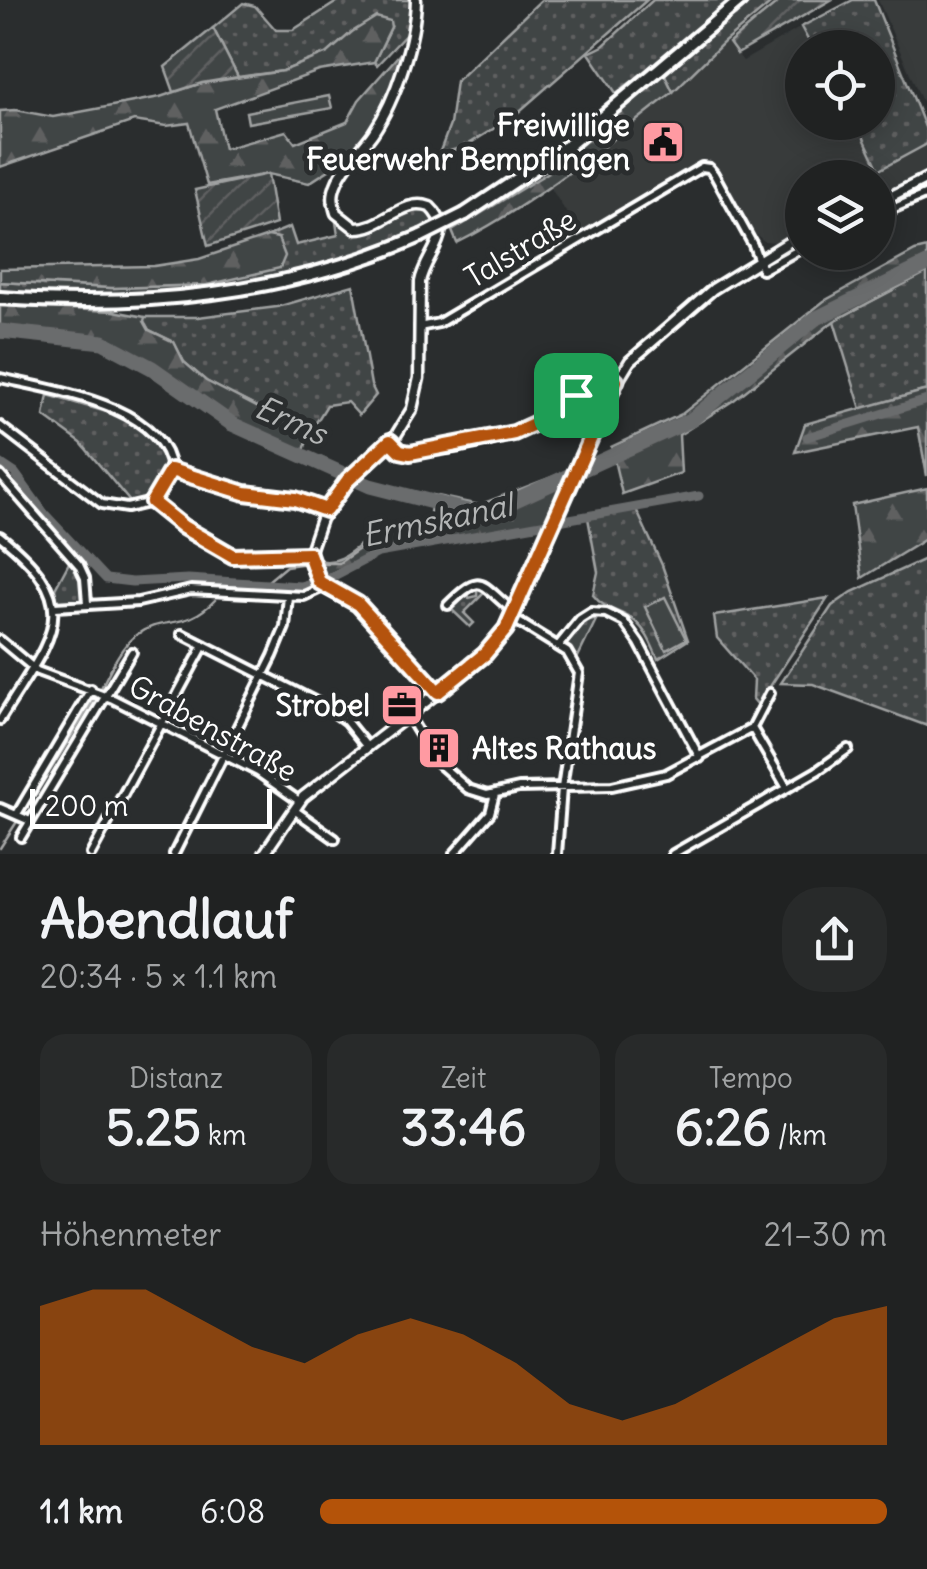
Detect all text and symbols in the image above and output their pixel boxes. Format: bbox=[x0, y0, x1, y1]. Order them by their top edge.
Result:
map controls bbox=[785, 30, 895, 270]
button: locate bbox=[785, 30, 895, 140]
place label: Freiwillige Feuerwehr Bempflingen bbox=[306, 106, 630, 178]
public building icon: Freiwillige Feuerwehr Bempflingen bbox=[640, 119, 686, 165]
button: layers bbox=[785, 160, 895, 270]
street label: Talstraße bbox=[458, 200, 582, 296]
pin bbox=[534, 353, 619, 438]
icon: arrive bbox=[549, 368, 604, 423]
water label: Erms bbox=[249, 386, 335, 454]
water label: Ermskanal bbox=[358, 483, 520, 556]
street label: Grabenstraße bbox=[122, 666, 304, 790]
office icon: Strobel bbox=[379, 682, 425, 728]
place label: Strobel bbox=[275, 686, 370, 724]
building icon: Altes Rathaus bbox=[416, 725, 462, 771]
place label: Altes Rathaus bbox=[472, 729, 656, 767]
scale bar bbox=[30, 784, 272, 828]
text: 200 m bbox=[45, 788, 128, 824]
text: Abendlauf bbox=[40, 884, 293, 953]
button: share bbox=[782, 887, 887, 992]
text: 20:34 · 5 × 1.1 km bbox=[40, 956, 277, 997]
text: Distanz bbox=[129, 1060, 223, 1096]
text: Zeit bbox=[441, 1060, 486, 1096]
text: Tempo bbox=[709, 1060, 793, 1096]
text: 5.25 bbox=[106, 1096, 201, 1159]
text: 33:46 bbox=[401, 1096, 526, 1159]
text: 6:26 bbox=[675, 1096, 771, 1159]
text: km bbox=[201, 1117, 247, 1153]
text: /km bbox=[771, 1117, 827, 1153]
text: Höhenmeter bbox=[40, 1214, 221, 1255]
text: 21–30 m bbox=[764, 1214, 887, 1255]
text: 1.1 km bbox=[40, 1491, 123, 1532]
text: 6:08 bbox=[200, 1491, 265, 1532]

